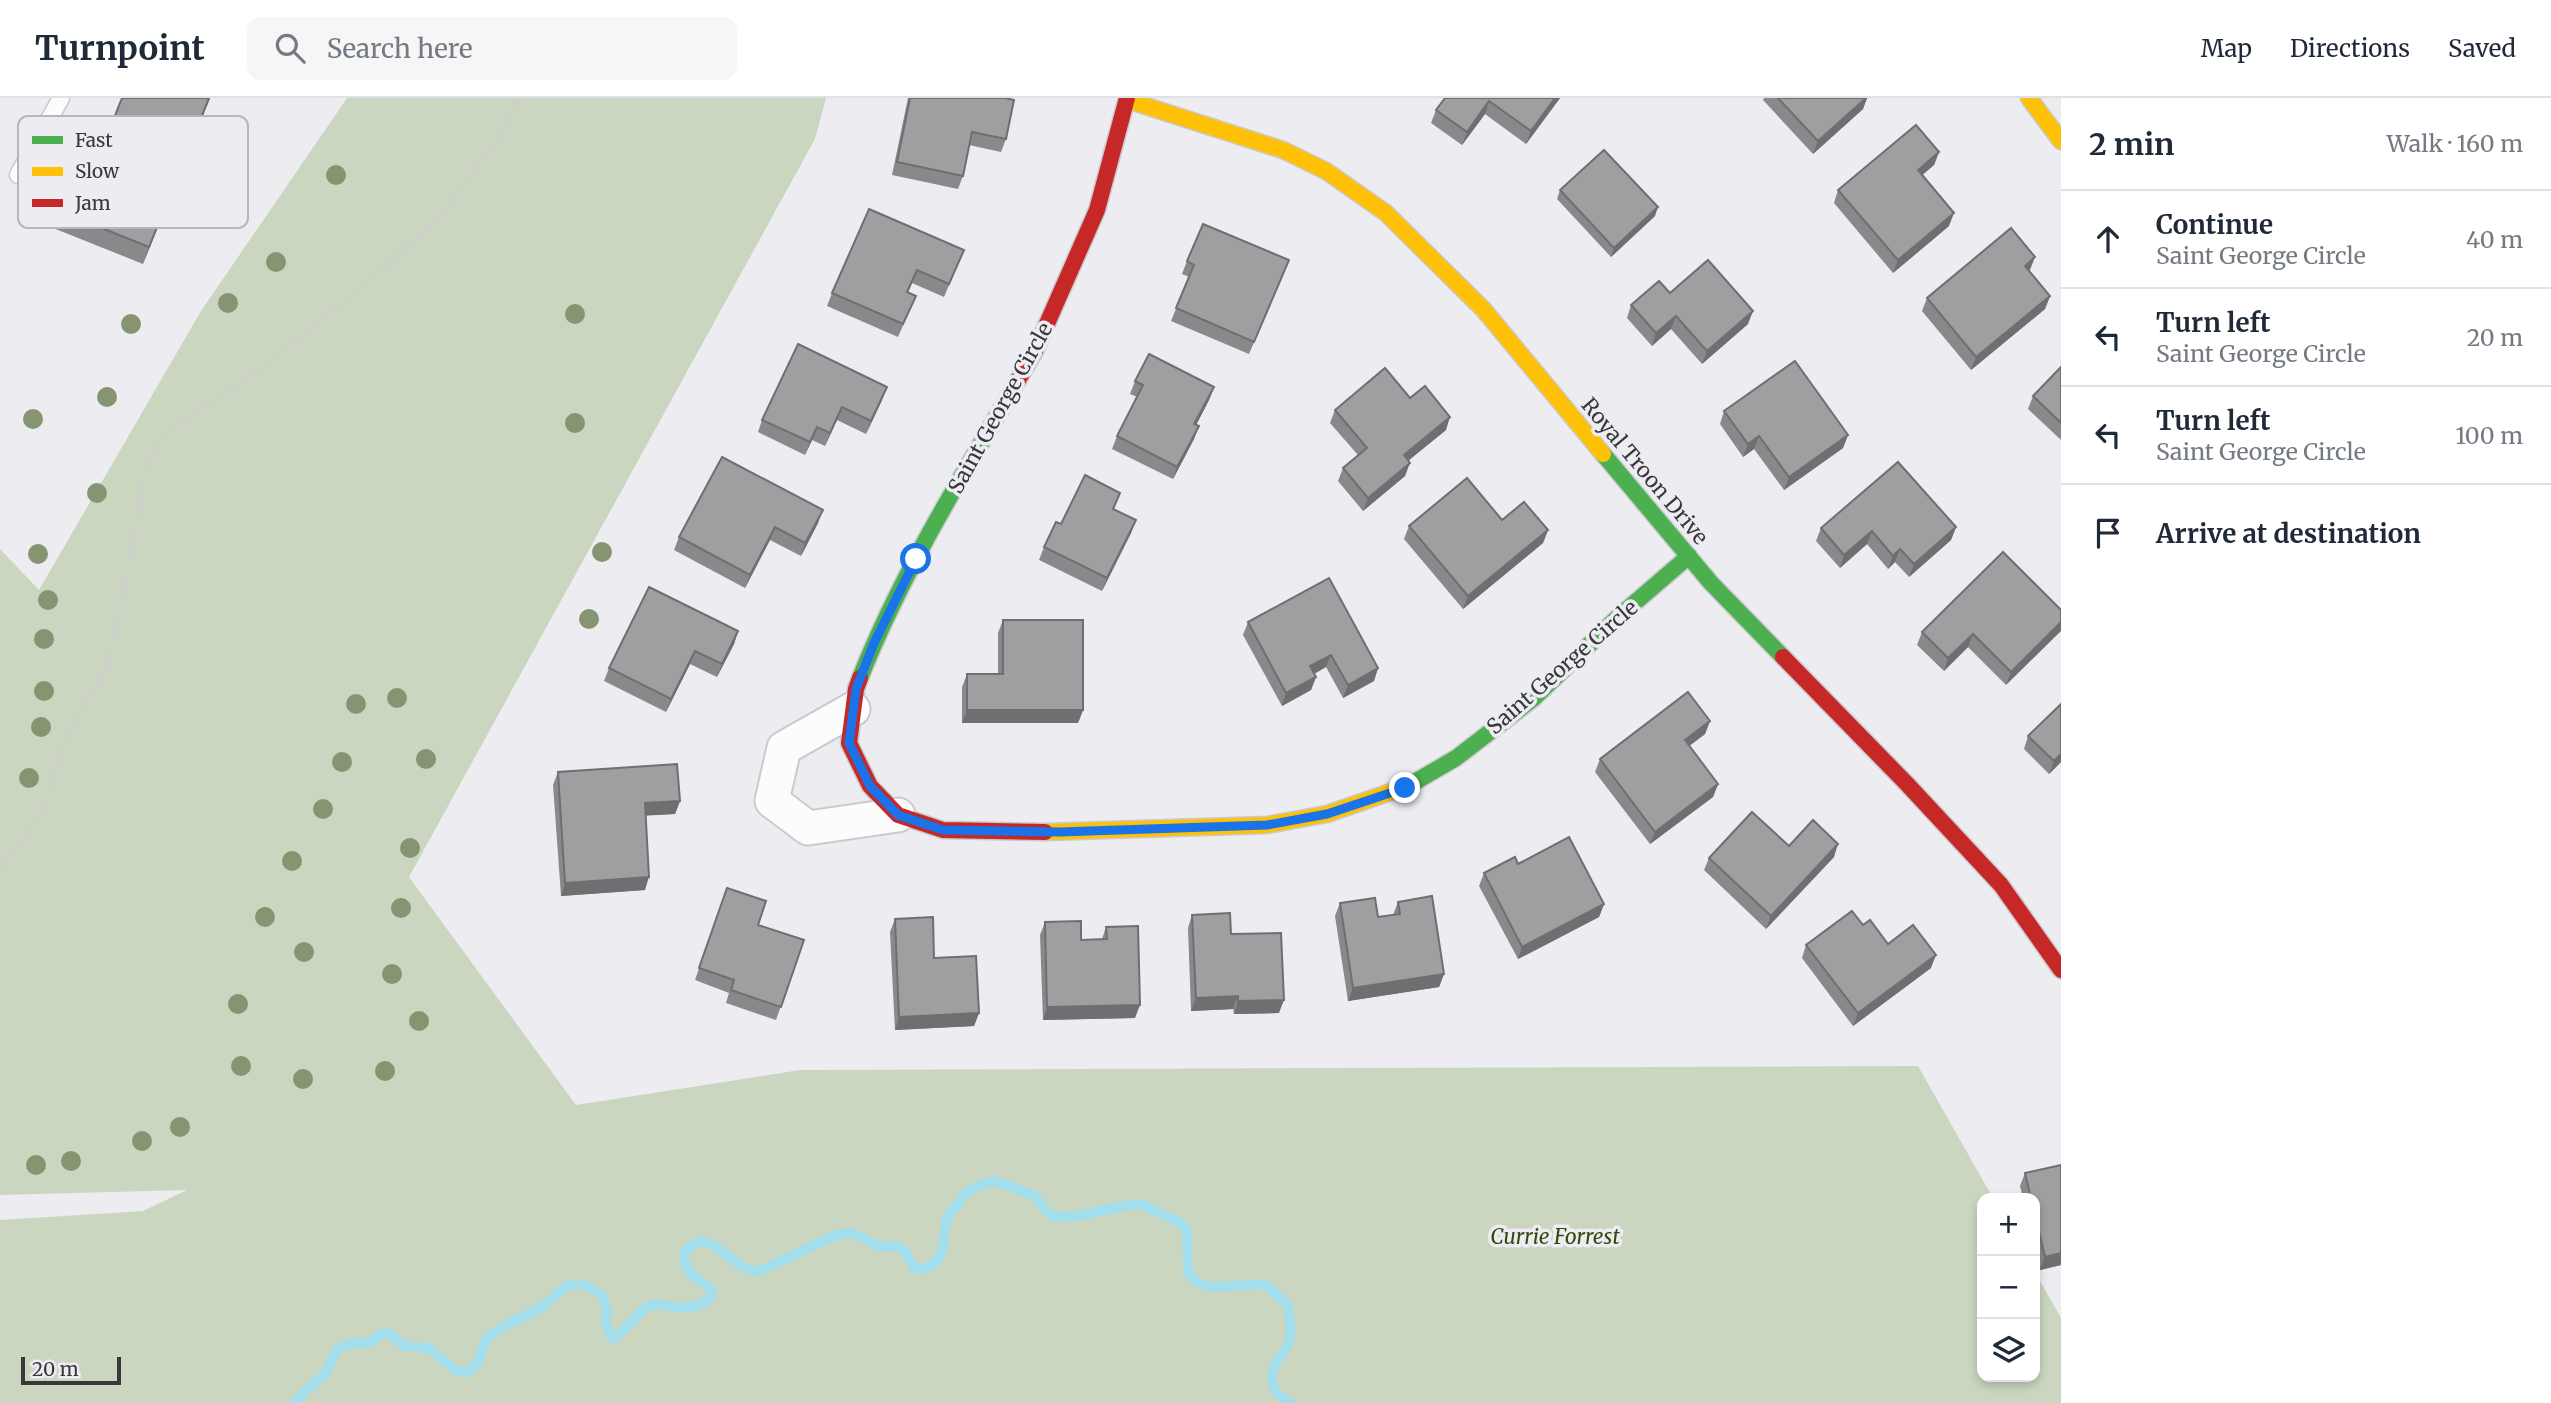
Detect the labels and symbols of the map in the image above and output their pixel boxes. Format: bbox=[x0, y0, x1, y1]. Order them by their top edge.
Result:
legend bbox=[18, 116, 248, 228]
text: Fast bbox=[75, 128, 113, 152]
text: Slow bbox=[75, 159, 120, 183]
text: Jam bbox=[74, 191, 111, 215]
street label: Saint George Circle bbox=[942, 318, 1058, 498]
street label: Royal Troon Drive bbox=[1576, 392, 1714, 550]
route start bbox=[900, 543, 931, 574]
street label: Saint George Circle bbox=[1481, 594, 1643, 740]
route end bbox=[1389, 772, 1420, 803]
park label: Currie Forrest bbox=[1490, 1223, 1620, 1250]
scale bar bbox=[21, 1354, 121, 1386]

